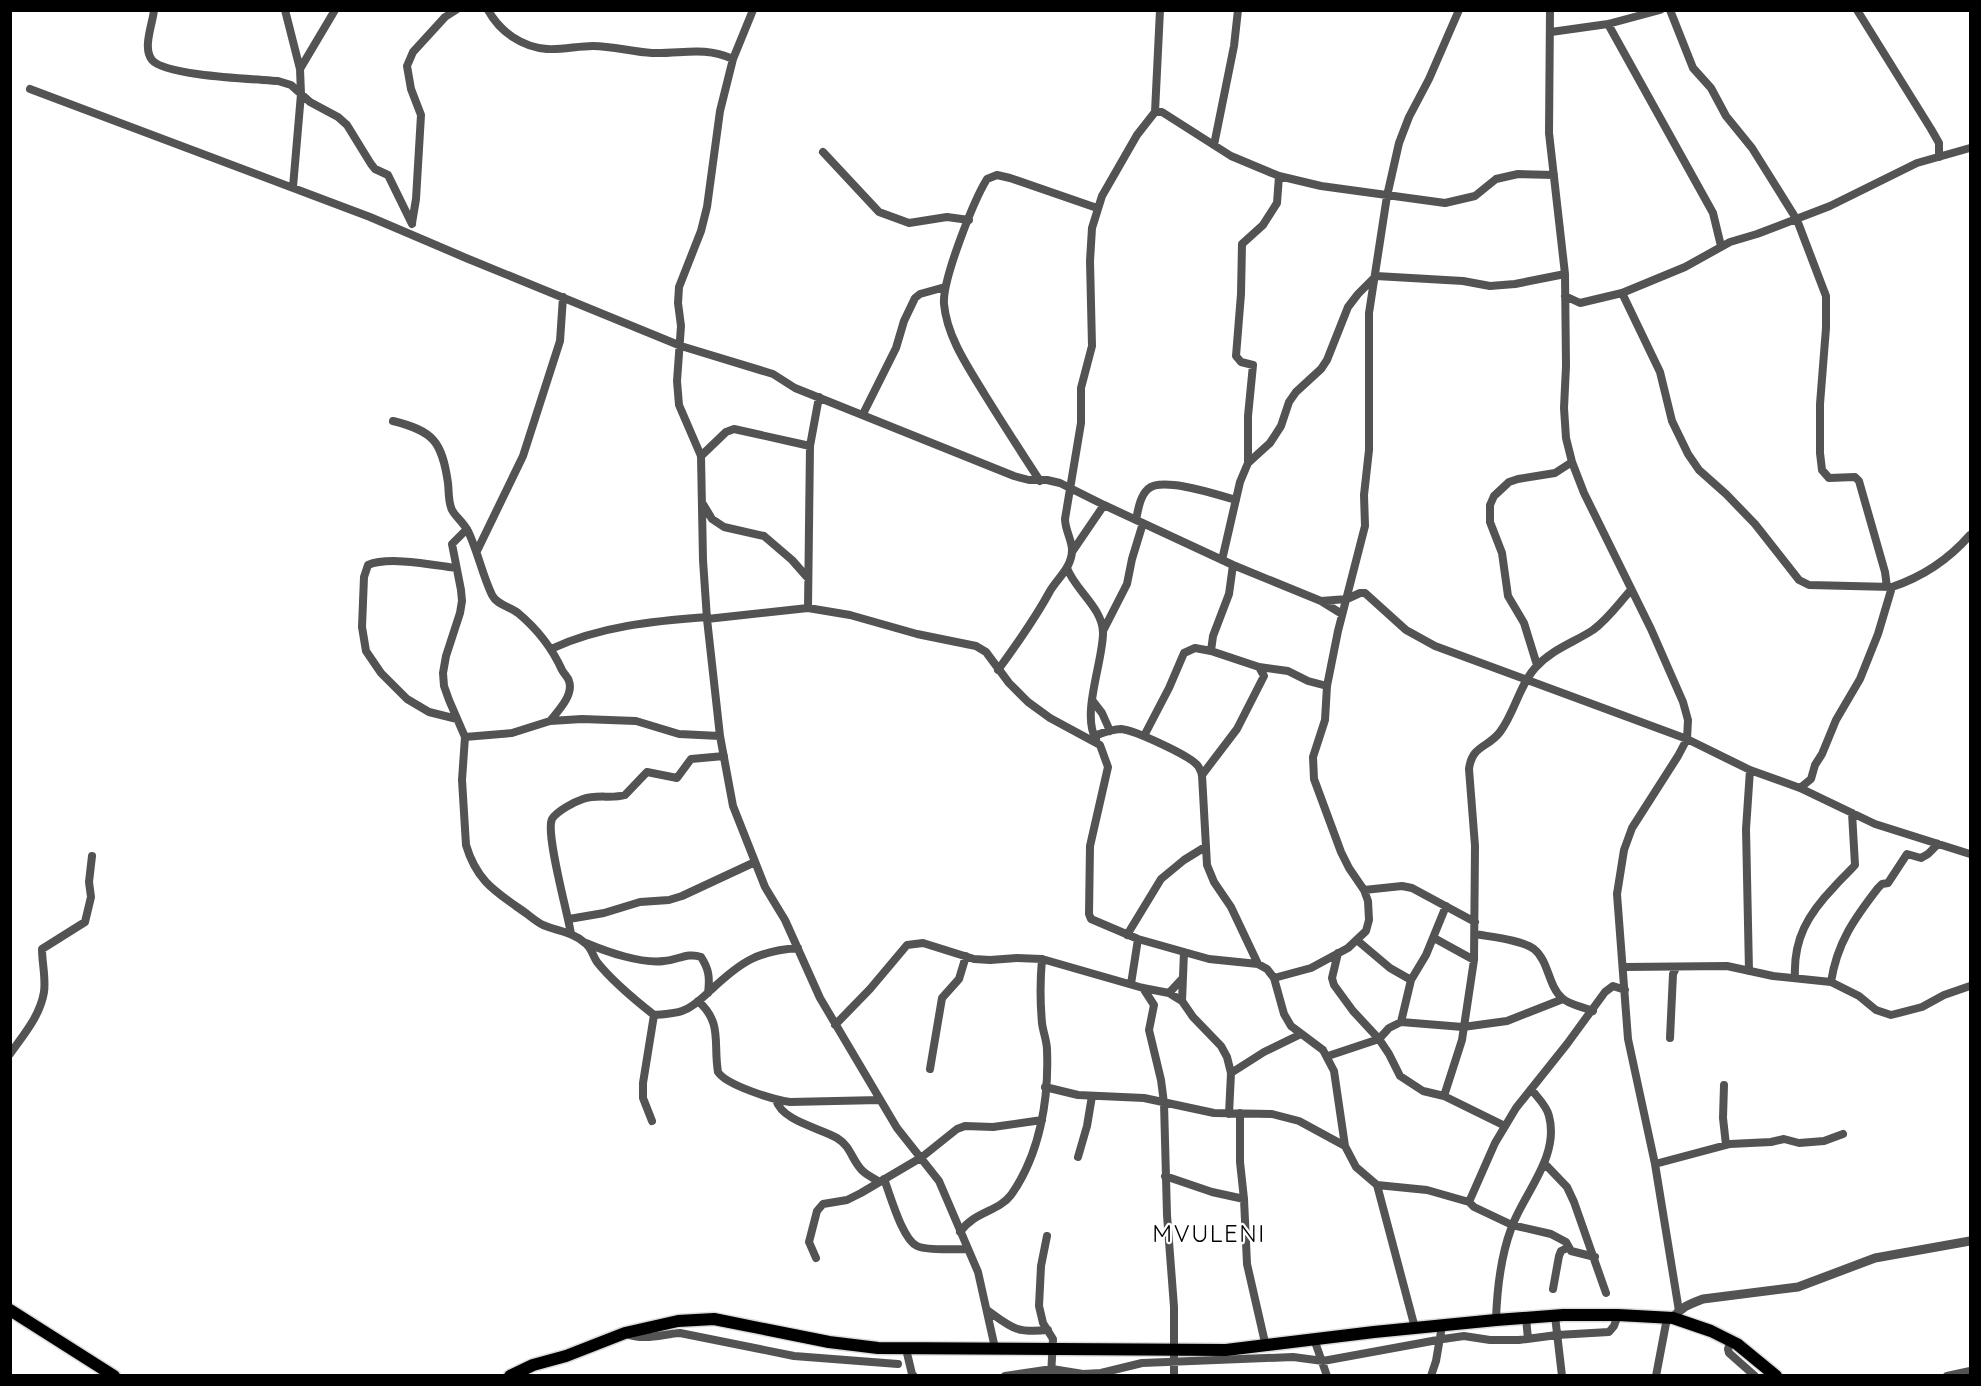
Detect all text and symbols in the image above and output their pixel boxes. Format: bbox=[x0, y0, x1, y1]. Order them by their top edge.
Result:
district label: MVULENI bbox=[1152, 1218, 1266, 1248]

